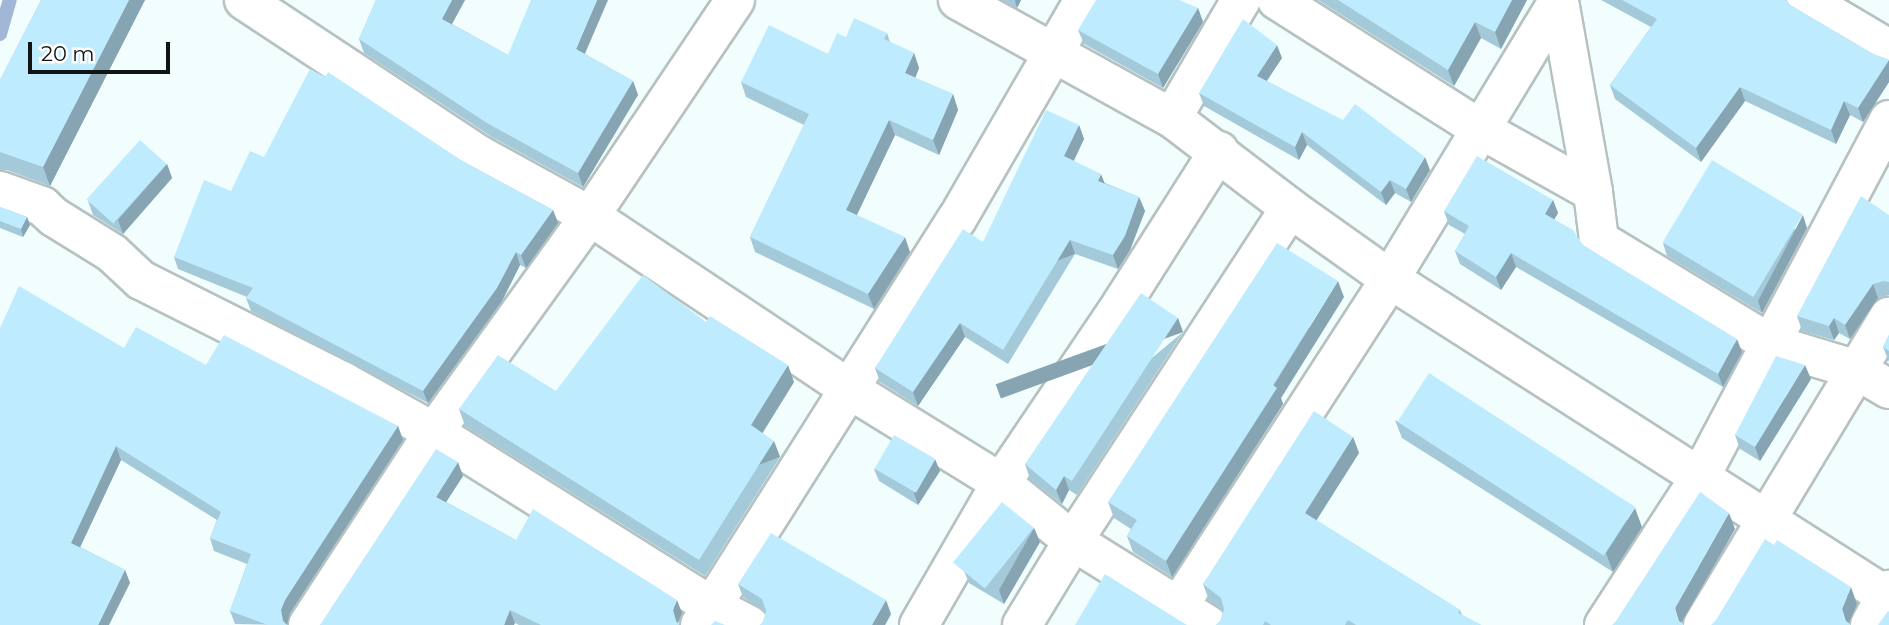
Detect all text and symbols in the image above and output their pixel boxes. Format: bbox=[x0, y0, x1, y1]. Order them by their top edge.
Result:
scale bar bbox=[32, 28, 173, 72]
text: 20 m bbox=[41, 41, 95, 66]

